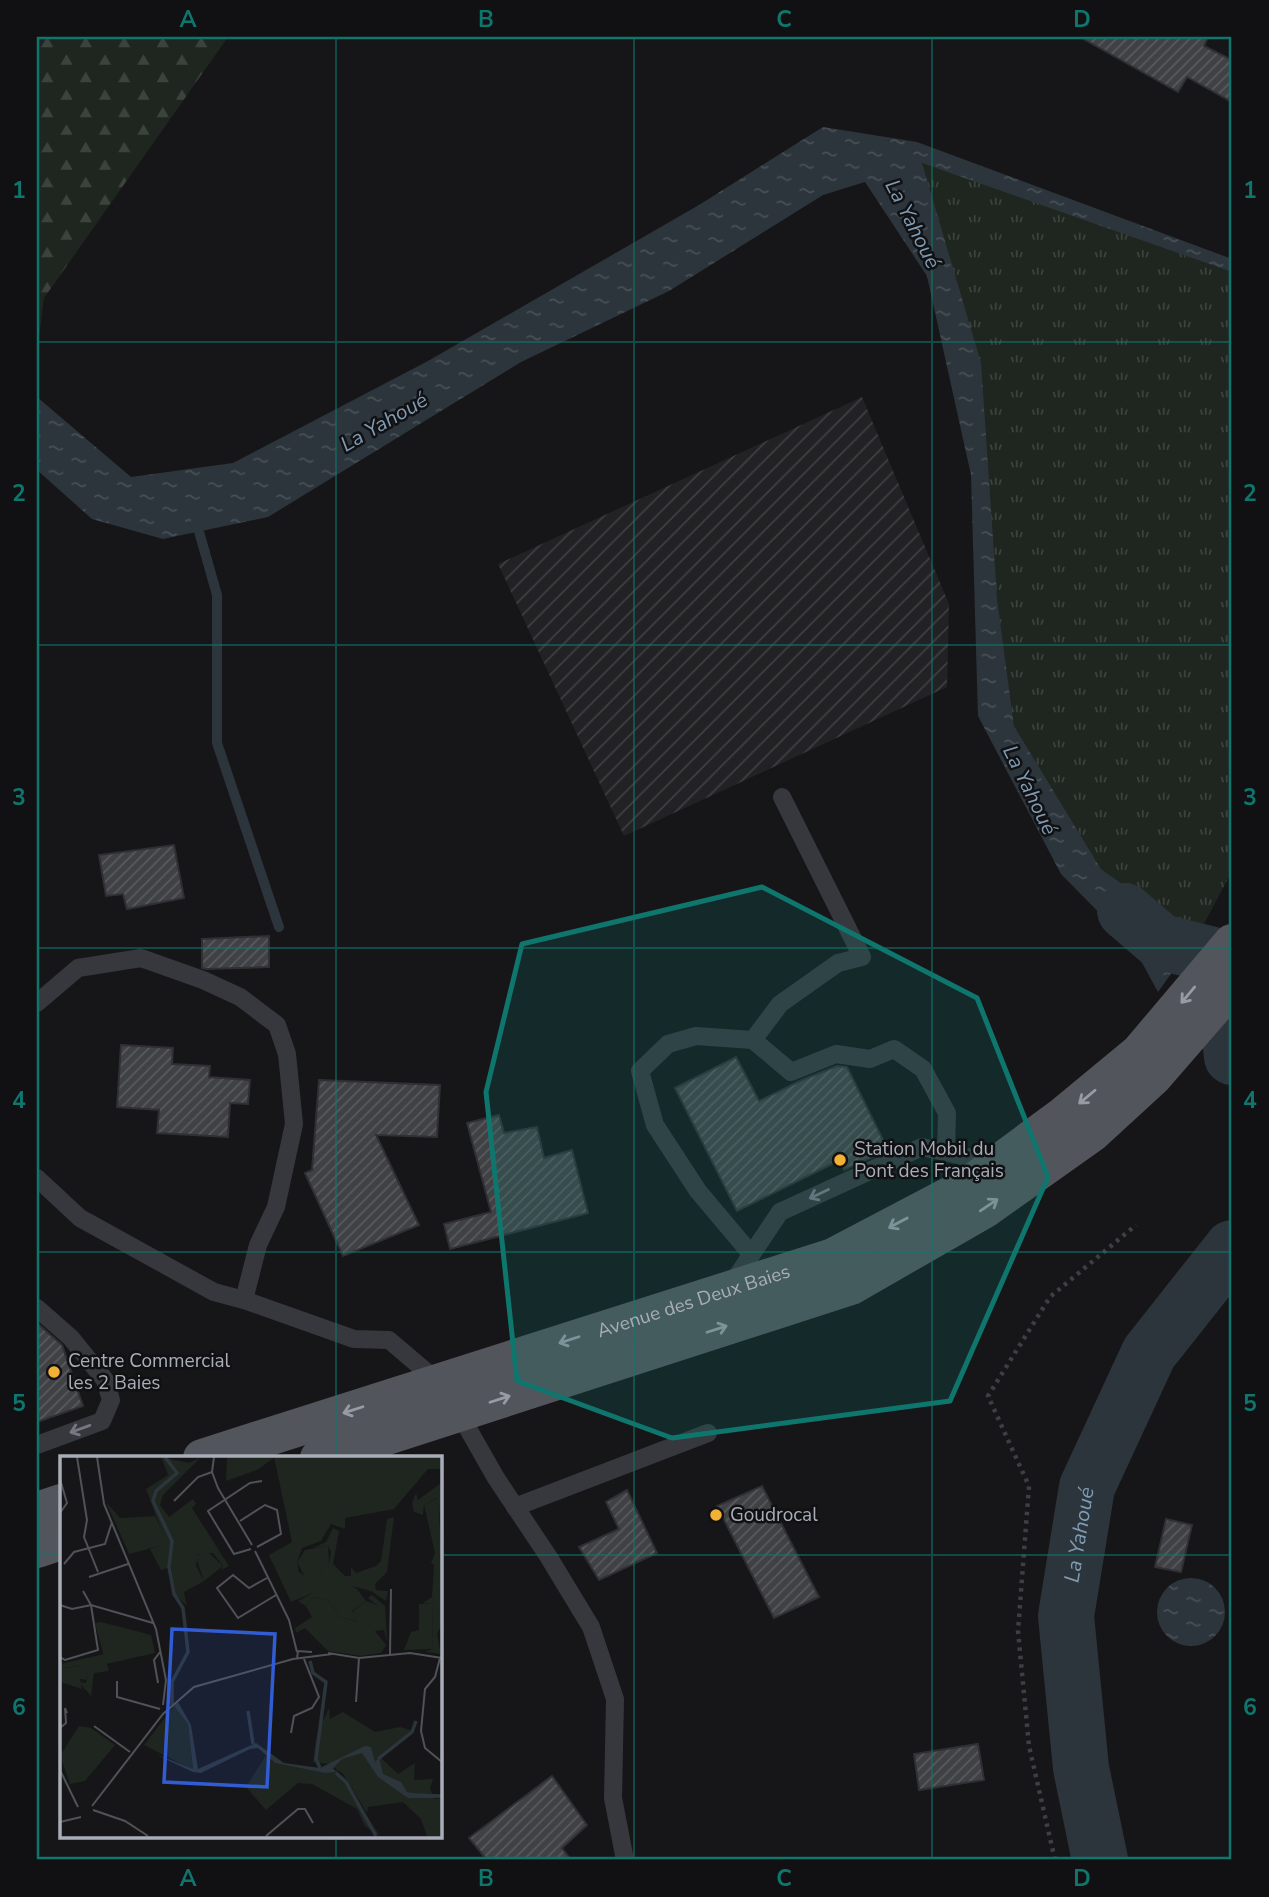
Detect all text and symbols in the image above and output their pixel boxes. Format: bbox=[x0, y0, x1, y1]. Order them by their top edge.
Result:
text: A bbox=[179, 4, 197, 35]
text: B bbox=[478, 4, 494, 35]
text: C bbox=[776, 4, 792, 35]
text: D bbox=[1073, 4, 1091, 35]
text: 1 bbox=[12, 175, 26, 206]
water label: La Yahoué bbox=[879, 175, 947, 273]
text: 1 bbox=[1243, 175, 1257, 206]
water label: La Yahoué bbox=[335, 386, 433, 458]
text: 2 bbox=[12, 478, 26, 509]
text: 2 bbox=[1243, 478, 1257, 509]
water label: La Yahoué bbox=[996, 740, 1064, 840]
text: 3 bbox=[12, 782, 26, 813]
text: 3 bbox=[1243, 782, 1257, 813]
one-way arrow bbox=[1180, 986, 1196, 1004]
text: 4 bbox=[12, 1085, 26, 1116]
text: 4 bbox=[1243, 1085, 1257, 1116]
one-way arrow bbox=[1078, 1089, 1096, 1104]
place label: Station Mobil du Pont des Français bbox=[854, 1136, 1004, 1184]
marker: Station Mobil du Pont des Français bbox=[832, 1152, 848, 1168]
one-way arrow bbox=[809, 1188, 830, 1201]
one-way arrow bbox=[979, 1198, 999, 1212]
one-way arrow bbox=[888, 1216, 909, 1230]
street label: Avenue des Deux Baies bbox=[594, 1258, 793, 1344]
one-way arrow bbox=[706, 1322, 728, 1335]
one-way arrow bbox=[559, 1335, 581, 1348]
place label: Centre Commercial les 2 Baies bbox=[68, 1348, 231, 1396]
marker: Centre Commercial les 2 Baies bbox=[46, 1364, 62, 1380]
text: 5 bbox=[12, 1388, 26, 1419]
text: 5 bbox=[1243, 1388, 1257, 1419]
one-way arrow bbox=[489, 1392, 511, 1404]
one-way arrow bbox=[342, 1404, 364, 1417]
one-way arrow bbox=[70, 1424, 92, 1436]
inset map bbox=[60, 1456, 441, 1838]
water label: La Yahoué bbox=[1058, 1485, 1101, 1585]
place label: Goudrocal bbox=[730, 1502, 818, 1528]
marker: Goudrocal bbox=[708, 1507, 724, 1523]
text: 6 bbox=[12, 1692, 26, 1723]
text: 6 bbox=[1243, 1692, 1257, 1723]
text: A bbox=[179, 1863, 197, 1894]
text: B bbox=[478, 1863, 494, 1894]
text: C bbox=[776, 1863, 792, 1894]
text: D bbox=[1073, 1863, 1091, 1894]

